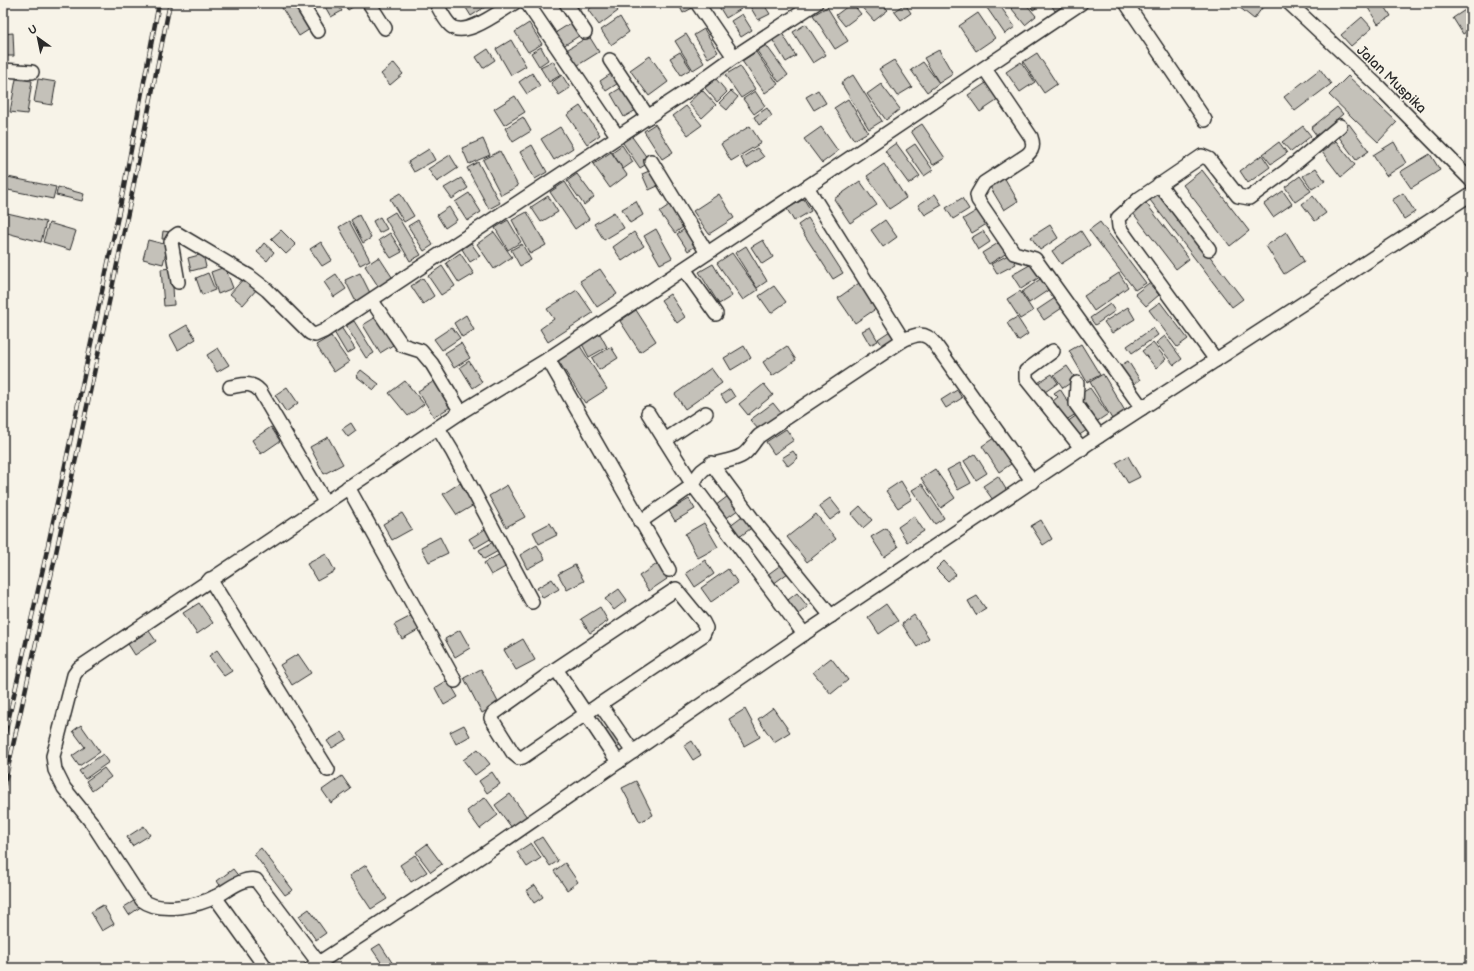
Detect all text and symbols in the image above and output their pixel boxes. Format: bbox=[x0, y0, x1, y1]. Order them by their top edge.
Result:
north arrow bbox=[18, 18, 58, 58]
text: U bbox=[26, 22, 40, 38]
street label: Jalan Muspika bbox=[1353, 42, 1430, 117]

